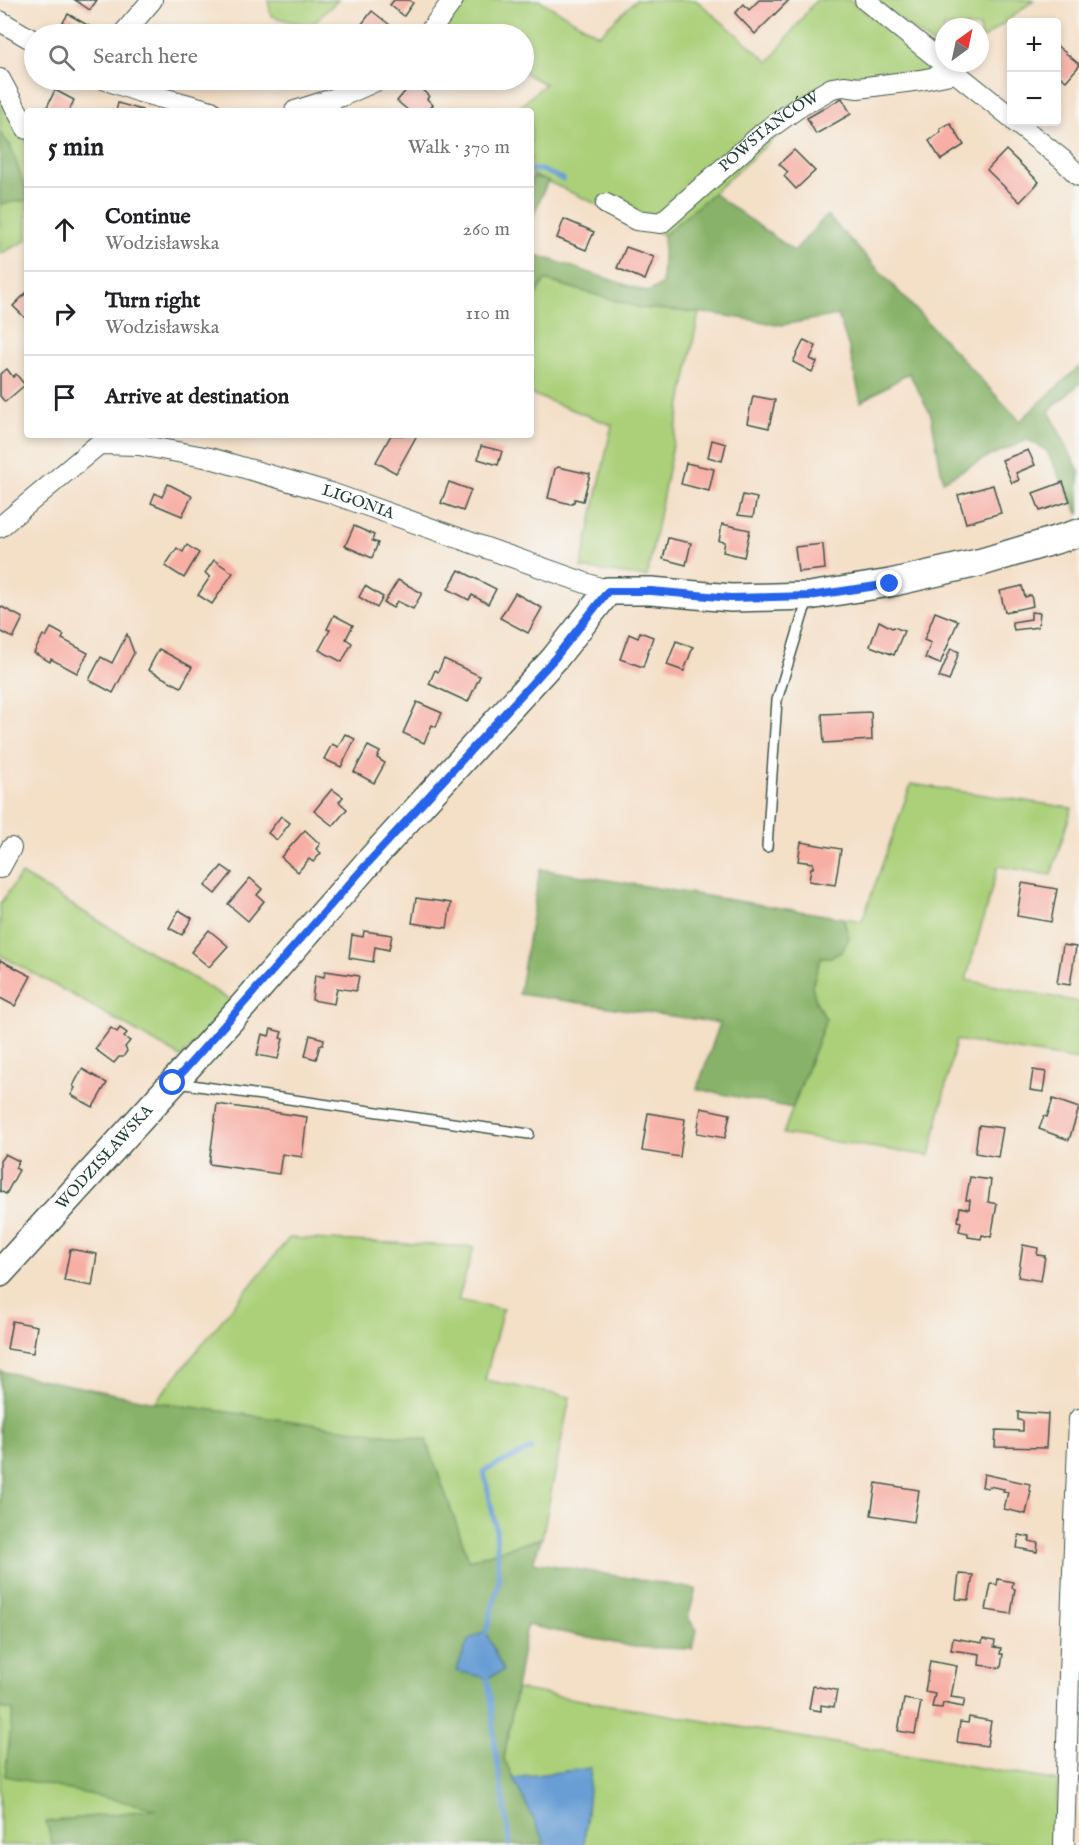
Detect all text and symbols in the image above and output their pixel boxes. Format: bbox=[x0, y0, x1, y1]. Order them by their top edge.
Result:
north arrow bbox=[935, 18, 989, 72]
map controls bbox=[1007, 18, 1061, 126]
button: + bbox=[1007, 18, 1061, 72]
search box bbox=[24, 24, 534, 90]
icon: search bbox=[45, 41, 78, 74]
text: Search here bbox=[93, 43, 198, 71]
button: − bbox=[1007, 72, 1061, 126]
street label: POWSTAŃCÓW bbox=[715, 87, 824, 177]
text: 5 min bbox=[48, 131, 104, 164]
text: Walk · 370 m bbox=[408, 135, 510, 160]
text: Continue bbox=[105, 203, 191, 231]
icon: ahead bbox=[48, 213, 81, 246]
text: 260 m bbox=[463, 217, 510, 242]
text: Wodzisławska bbox=[105, 231, 219, 256]
text: Turn right bbox=[105, 287, 200, 315]
icon: right bbox=[48, 297, 81, 330]
text: 110 m bbox=[466, 301, 510, 326]
text: Wodzisławska bbox=[105, 315, 219, 340]
icon: arrive bbox=[48, 381, 81, 414]
text: Arrive at destination bbox=[105, 383, 289, 411]
street label: LIGONIA bbox=[320, 481, 398, 525]
route end bbox=[876, 570, 902, 596]
route start bbox=[159, 1069, 185, 1095]
street label: WODZISŁAWSKA bbox=[52, 1100, 159, 1214]

